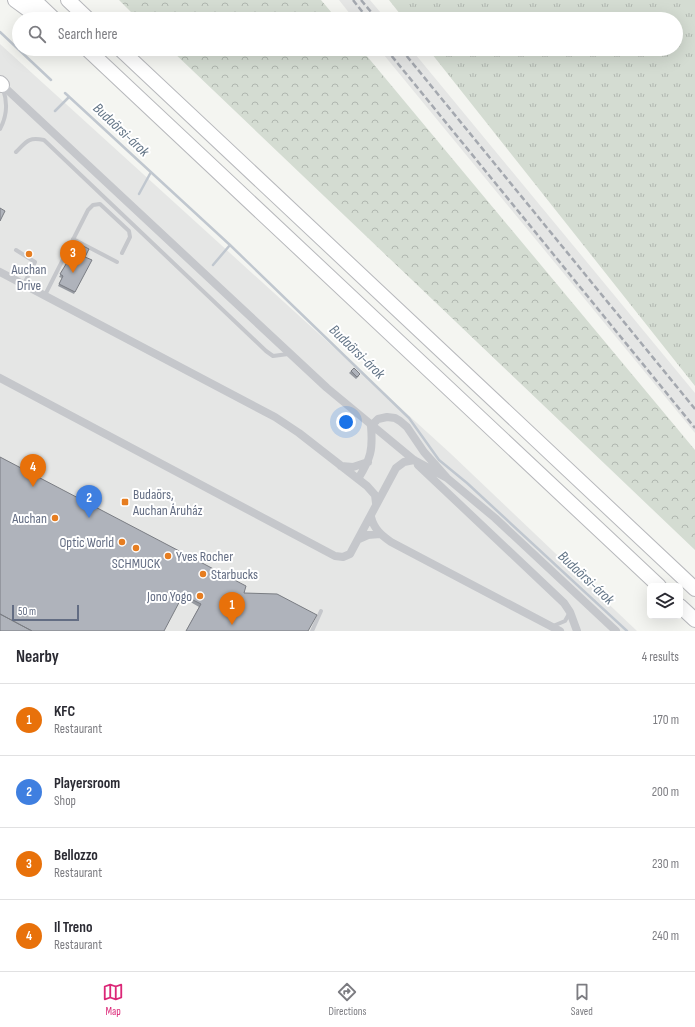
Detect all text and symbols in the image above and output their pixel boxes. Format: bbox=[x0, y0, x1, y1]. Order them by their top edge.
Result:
search box bbox=[12, 12, 683, 56]
icon: search bbox=[26, 23, 48, 45]
text: Search here bbox=[58, 25, 118, 44]
water label: Budaörsi-árok bbox=[89, 99, 153, 161]
pin: 3 bbox=[60, 240, 86, 273]
marker: Auchan Drive bbox=[24, 249, 34, 259]
place label: Auchan Drive bbox=[11, 261, 46, 294]
water label: Budaörsi-árok bbox=[325, 321, 389, 384]
your location bbox=[336, 412, 356, 432]
pin: 4 bbox=[20, 454, 46, 487]
pin: 2 bbox=[76, 485, 102, 518]
place label: Budaörs, Auchan Áruház bbox=[132, 486, 203, 519]
marker: Budaörs, Auchan Áruház bbox=[120, 497, 130, 507]
place label: Auchan bbox=[11, 510, 47, 527]
marker: Auchan bbox=[50, 513, 60, 523]
place label: Optic World bbox=[59, 534, 114, 551]
marker: Optic World bbox=[117, 537, 127, 547]
marker: SCHMUCK bbox=[131, 543, 141, 553]
water label: Budaörsi-árok bbox=[554, 547, 618, 609]
place label: Yves Rocher bbox=[176, 548, 233, 565]
marker: Yves Rocher bbox=[163, 551, 173, 561]
place label: SCHMUCK bbox=[112, 555, 161, 572]
place label: Starbucks bbox=[211, 566, 258, 583]
marker: Starbucks bbox=[198, 569, 208, 579]
map controls bbox=[647, 583, 683, 619]
button: layers bbox=[647, 583, 683, 619]
place label: Jono Yogo bbox=[146, 588, 192, 605]
marker: Jono Yogo bbox=[195, 591, 205, 601]
pin: 1 bbox=[219, 592, 245, 625]
scale bar bbox=[12, 603, 79, 622]
text: 50 m bbox=[18, 605, 36, 618]
text: Nearby bbox=[16, 647, 59, 667]
text: 4 results bbox=[642, 649, 679, 665]
text: KFC bbox=[54, 702, 75, 721]
text: 1 bbox=[26, 712, 32, 728]
text: 170 m bbox=[653, 712, 679, 728]
text: Restaurant bbox=[54, 721, 102, 737]
text: Playersroom bbox=[54, 774, 120, 793]
text: 2 bbox=[26, 784, 32, 800]
text: 200 m bbox=[652, 784, 679, 800]
text: Shop bbox=[54, 793, 76, 809]
text: Bellozzo bbox=[54, 846, 98, 865]
text: 3 bbox=[26, 856, 32, 872]
text: 230 m bbox=[652, 856, 679, 872]
text: Restaurant bbox=[54, 865, 102, 881]
text: Il Treno bbox=[54, 918, 92, 937]
text: 4 bbox=[26, 928, 32, 944]
text: 240 m bbox=[652, 928, 679, 944]
text: Restaurant bbox=[54, 937, 102, 953]
tab: Map bbox=[102, 981, 124, 1018]
tab: Directions bbox=[329, 981, 366, 1018]
tab: Saved bbox=[571, 981, 593, 1018]

